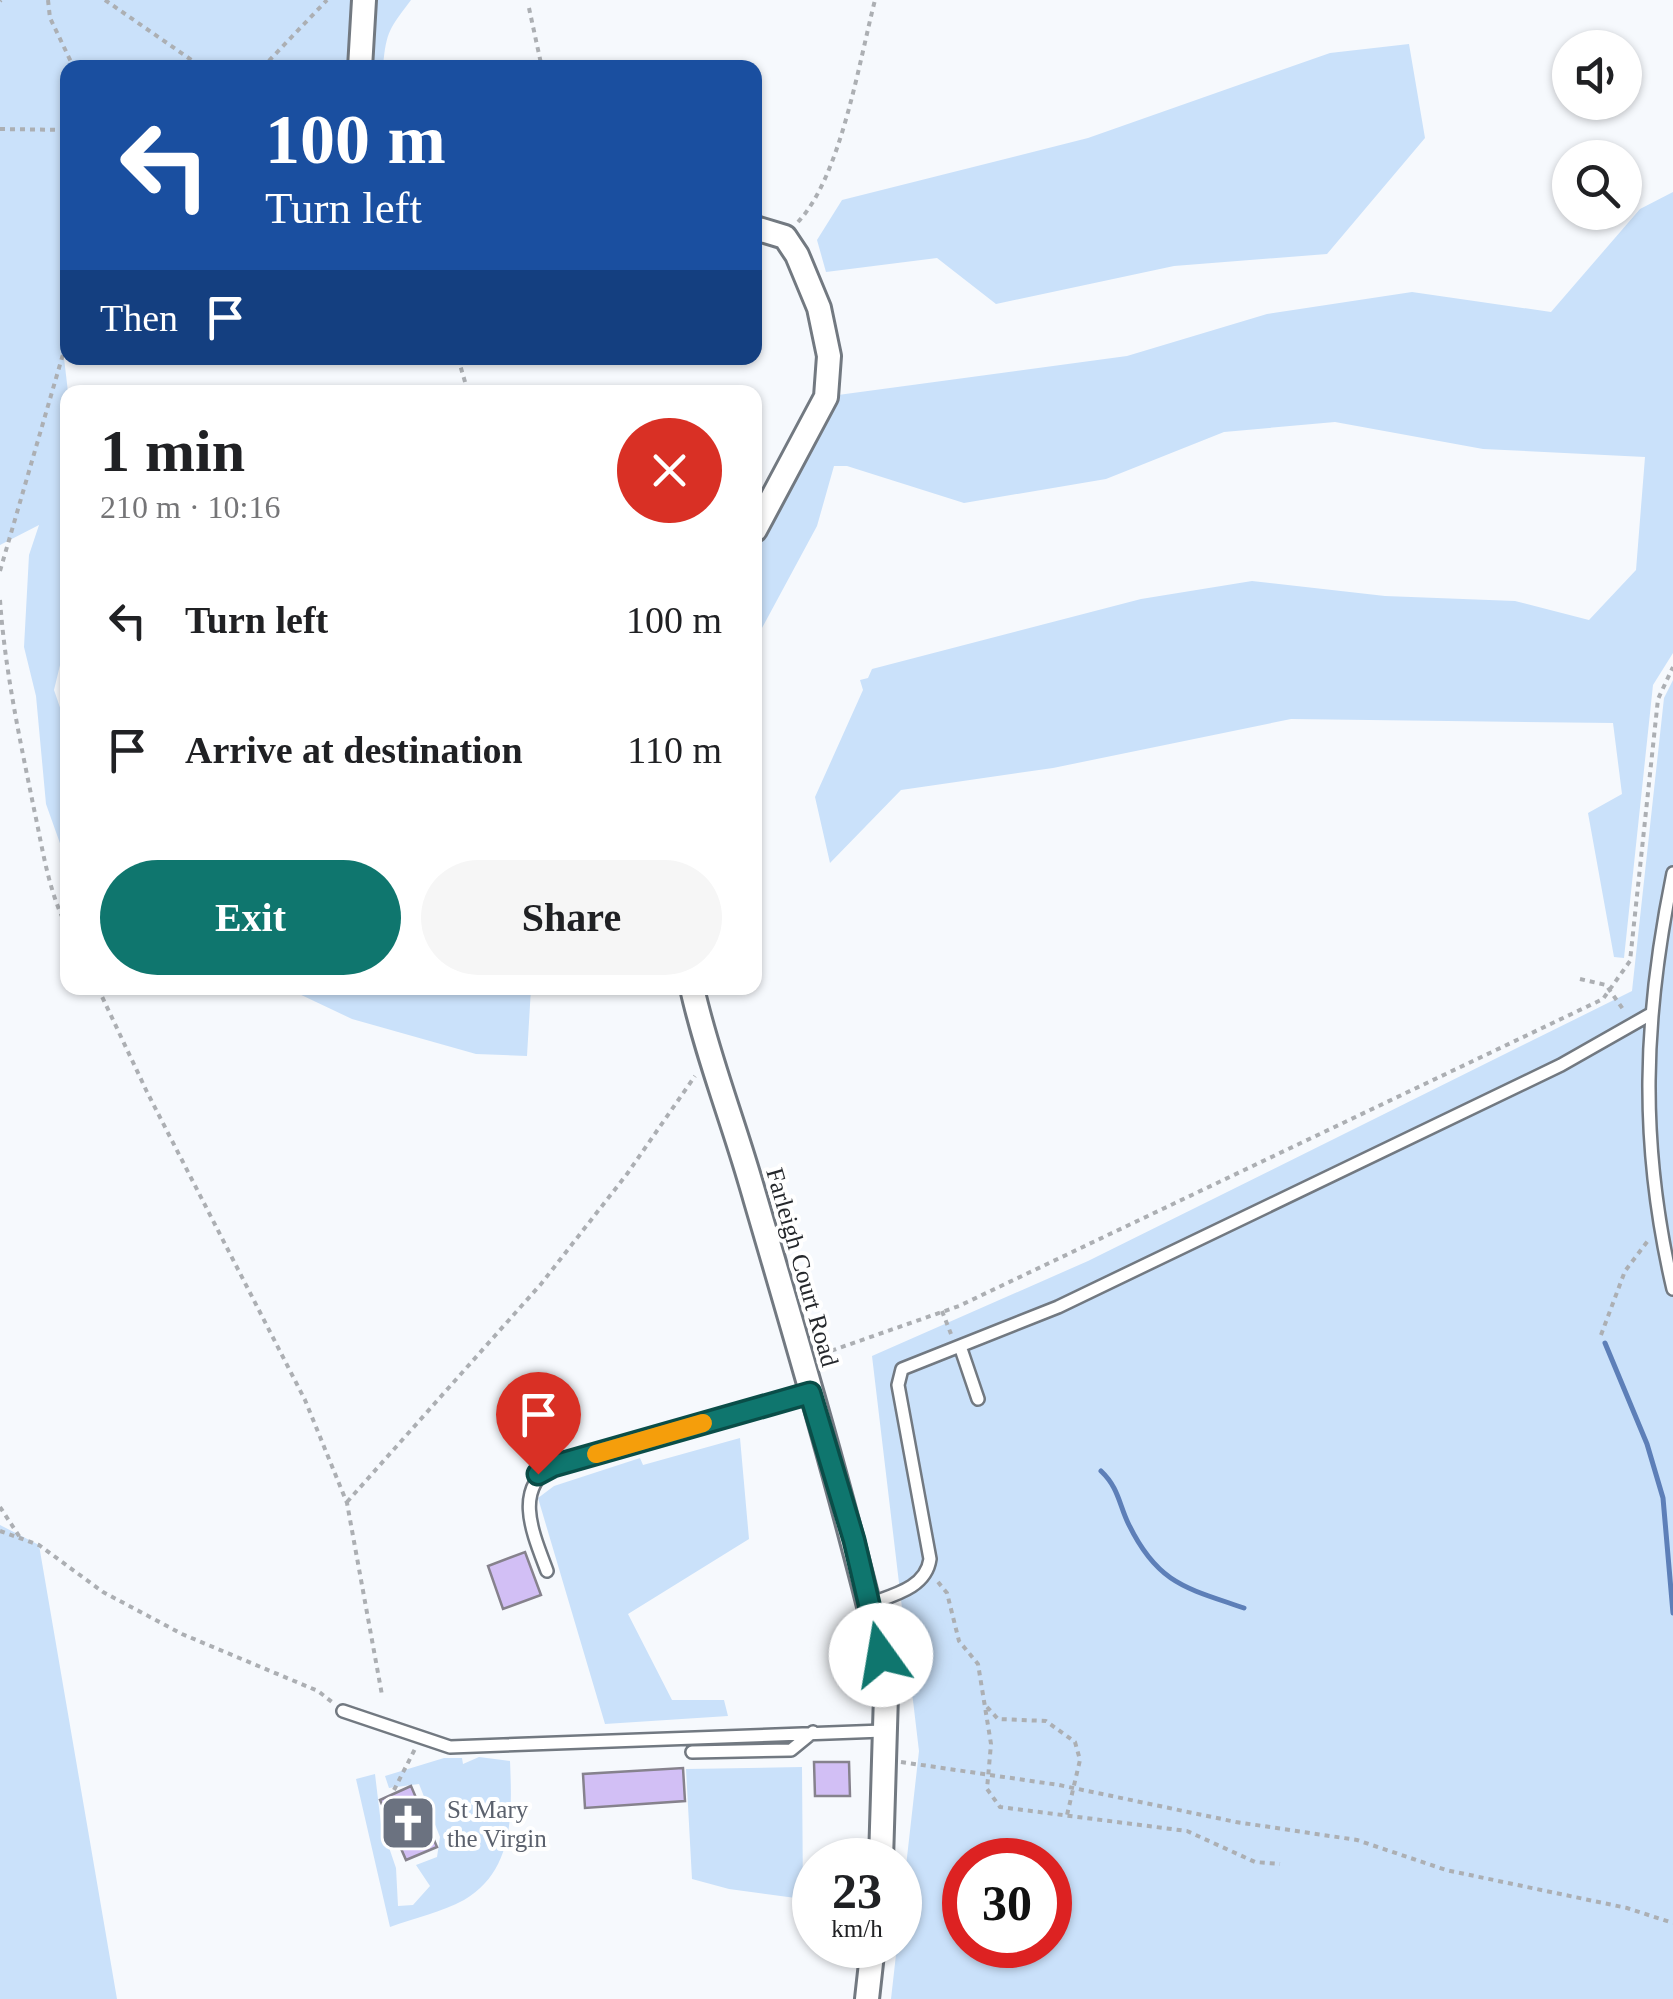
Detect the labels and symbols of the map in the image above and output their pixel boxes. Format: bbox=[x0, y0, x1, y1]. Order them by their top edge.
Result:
street label: Farleigh Court Road bbox=[761, 1165, 844, 1370]
pin bbox=[496, 1372, 581, 1475]
position arrow bbox=[829, 1603, 933, 1707]
church icon: St Mary the Virgin bbox=[378, 1793, 438, 1853]
place label: St Mary the Virgin bbox=[447, 1796, 547, 1852]
speed limit sign: 30 bbox=[942, 1838, 1072, 1968]

